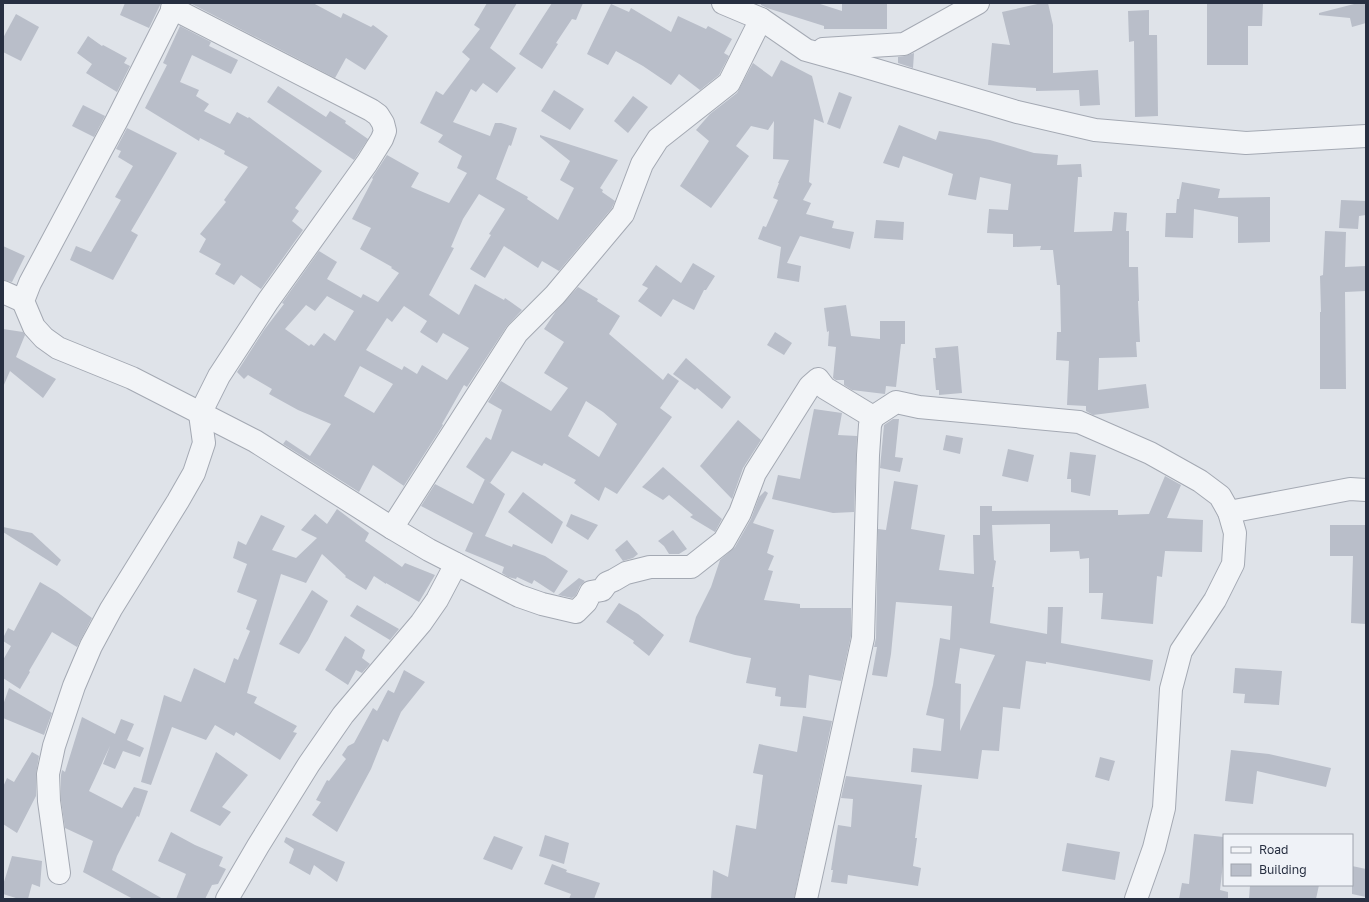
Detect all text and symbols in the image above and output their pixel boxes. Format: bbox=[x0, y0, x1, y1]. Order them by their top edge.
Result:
legend bbox=[1223, 834, 1353, 886]
text: Road bbox=[1259, 842, 1288, 857]
text: Building bbox=[1259, 862, 1307, 877]

